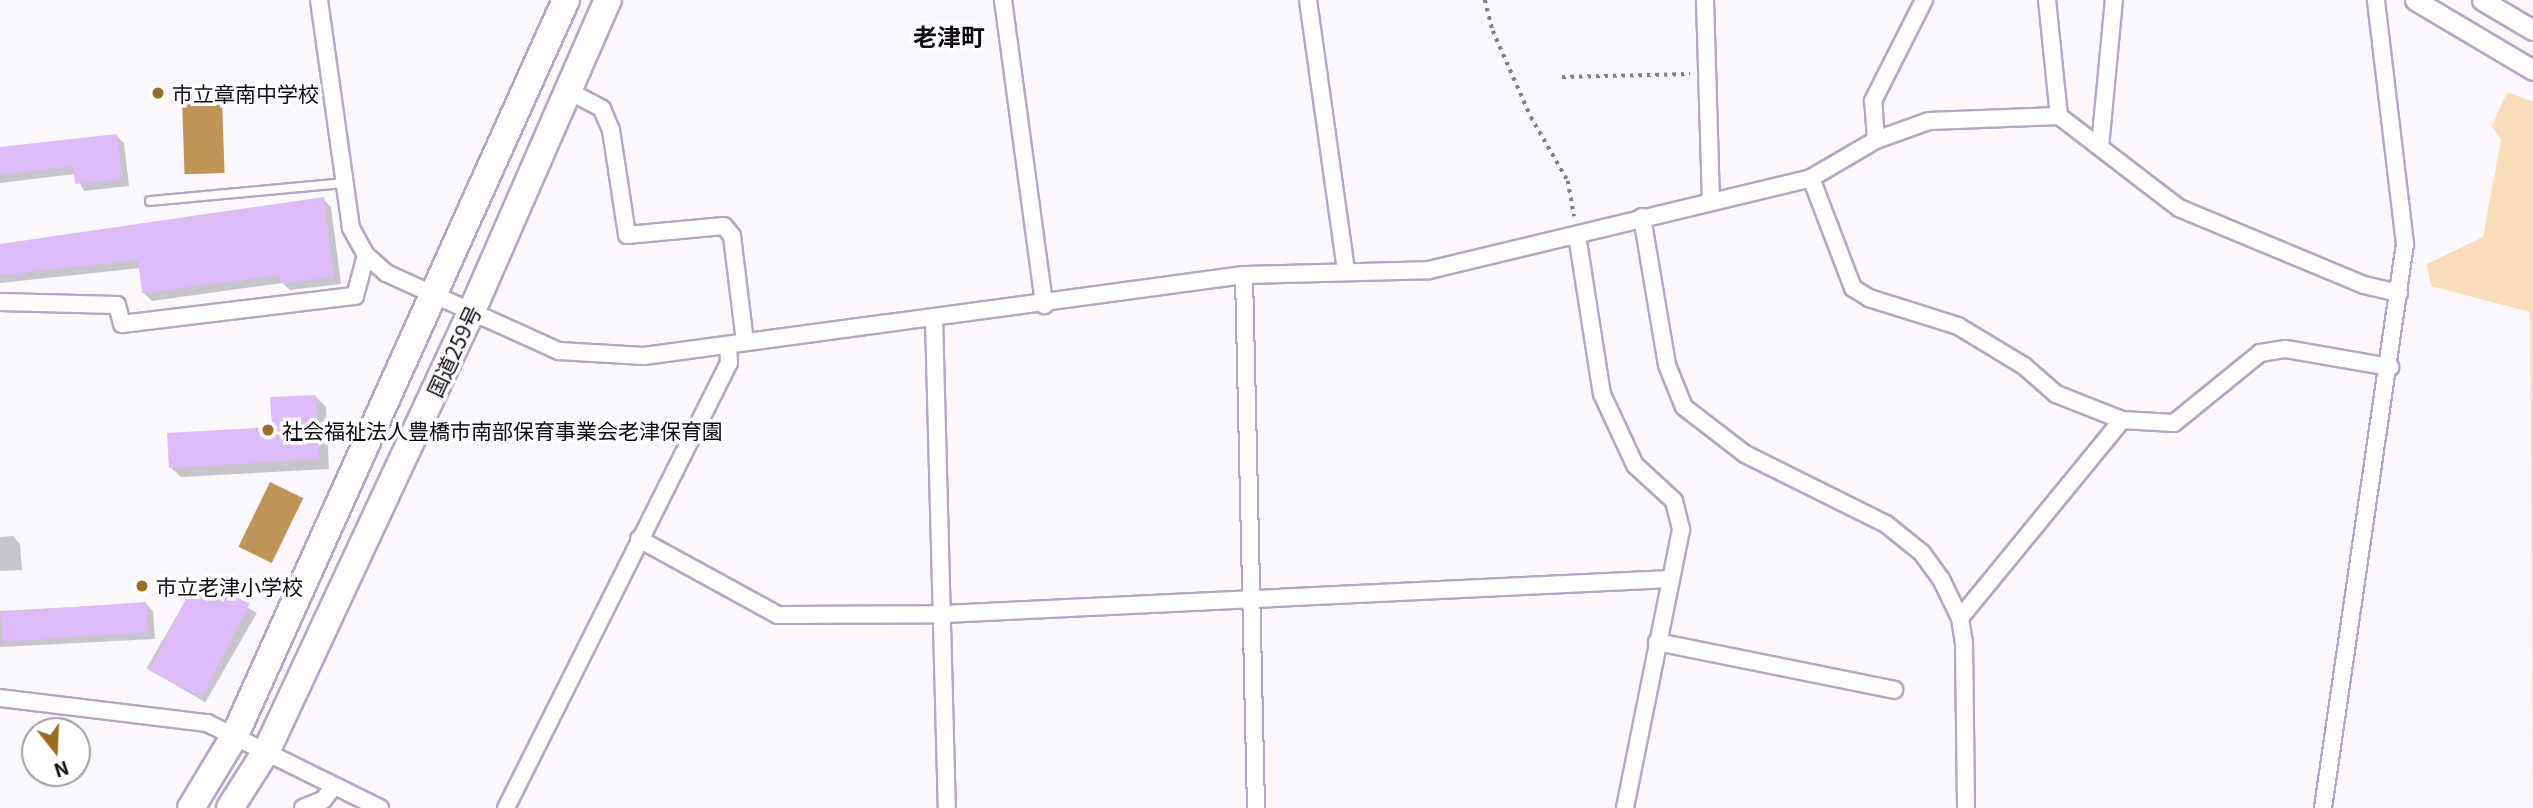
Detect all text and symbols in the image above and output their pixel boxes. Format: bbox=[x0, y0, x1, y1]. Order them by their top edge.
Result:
district label: 老津町 bbox=[913, 22, 985, 50]
place label: 市立章南中学校 bbox=[172, 80, 319, 106]
marker: 市立章南中学校 bbox=[150, 85, 166, 101]
street label: 国道259号 bbox=[421, 301, 485, 401]
place label: 社会福祉法人豊橋市南部保育事業会老津保育園 bbox=[282, 417, 723, 443]
marker: 社会福祉法人豊橋市南部保育事業会老津保育園 bbox=[260, 422, 276, 438]
place label: 市立老津小学校 bbox=[156, 573, 303, 599]
marker: 市立老津小学校 bbox=[134, 578, 150, 594]
north arrow bbox=[21, 717, 91, 787]
text: N bbox=[51, 756, 73, 786]

